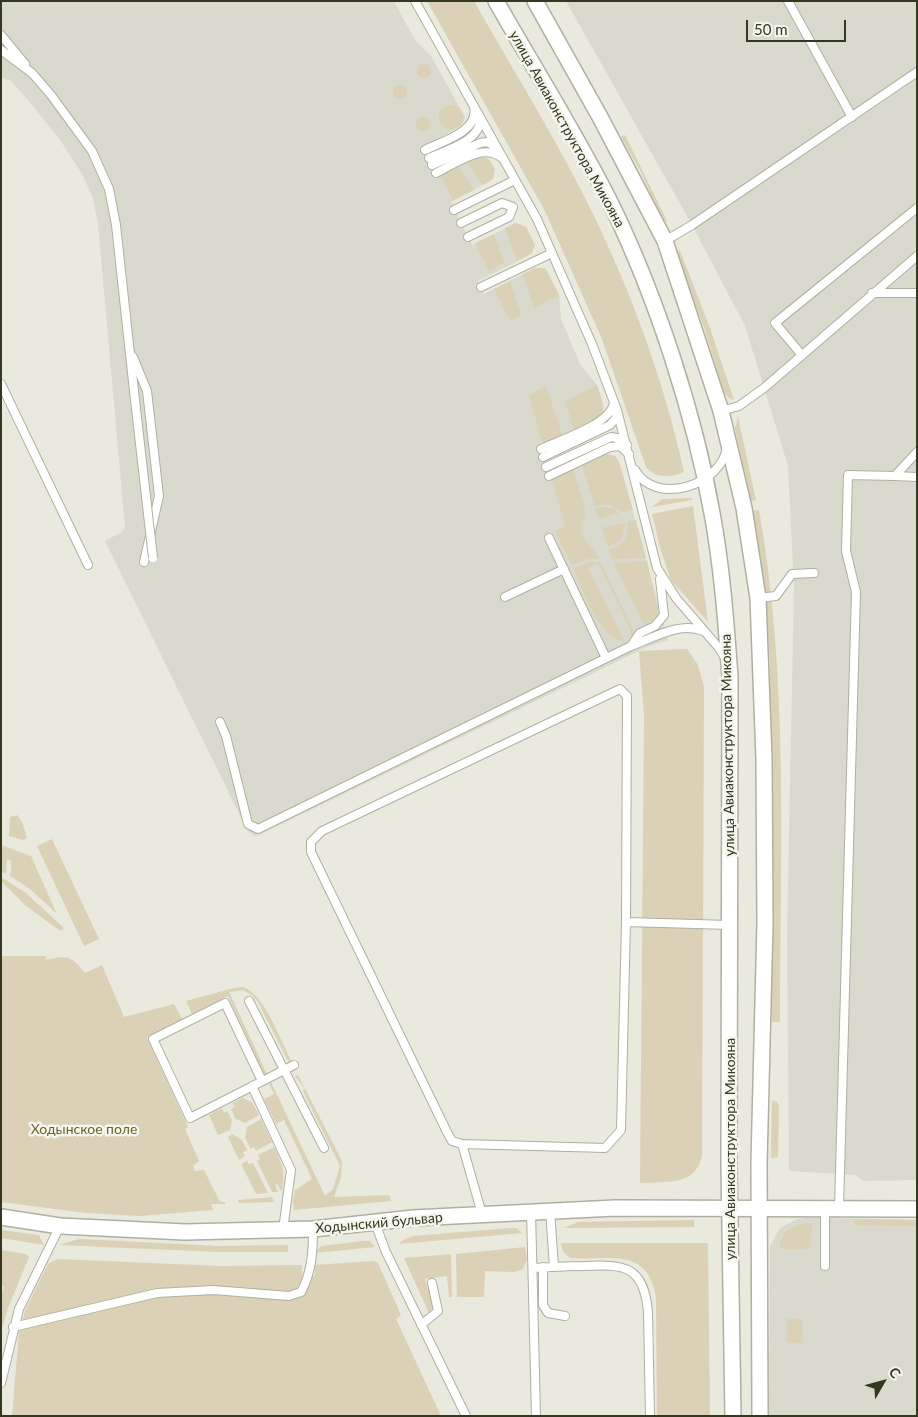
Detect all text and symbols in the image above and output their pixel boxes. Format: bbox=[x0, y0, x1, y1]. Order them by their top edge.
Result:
scale bar bbox=[748, 10, 848, 42]
text: 50 m bbox=[754, 20, 788, 38]
street label: улица Авиаконструктора Микояна bbox=[506, 28, 628, 230]
street label: улица Авиаконструктора Микояна bbox=[718, 634, 738, 856]
street label: улица Авиаконструктора Микояна bbox=[722, 1038, 738, 1260]
park label: Ходынское поле bbox=[31, 1121, 137, 1137]
street label: Ходынский бульвар bbox=[315, 1209, 443, 1237]
north arrow bbox=[858, 1357, 908, 1407]
text: С bbox=[886, 1364, 905, 1381]

